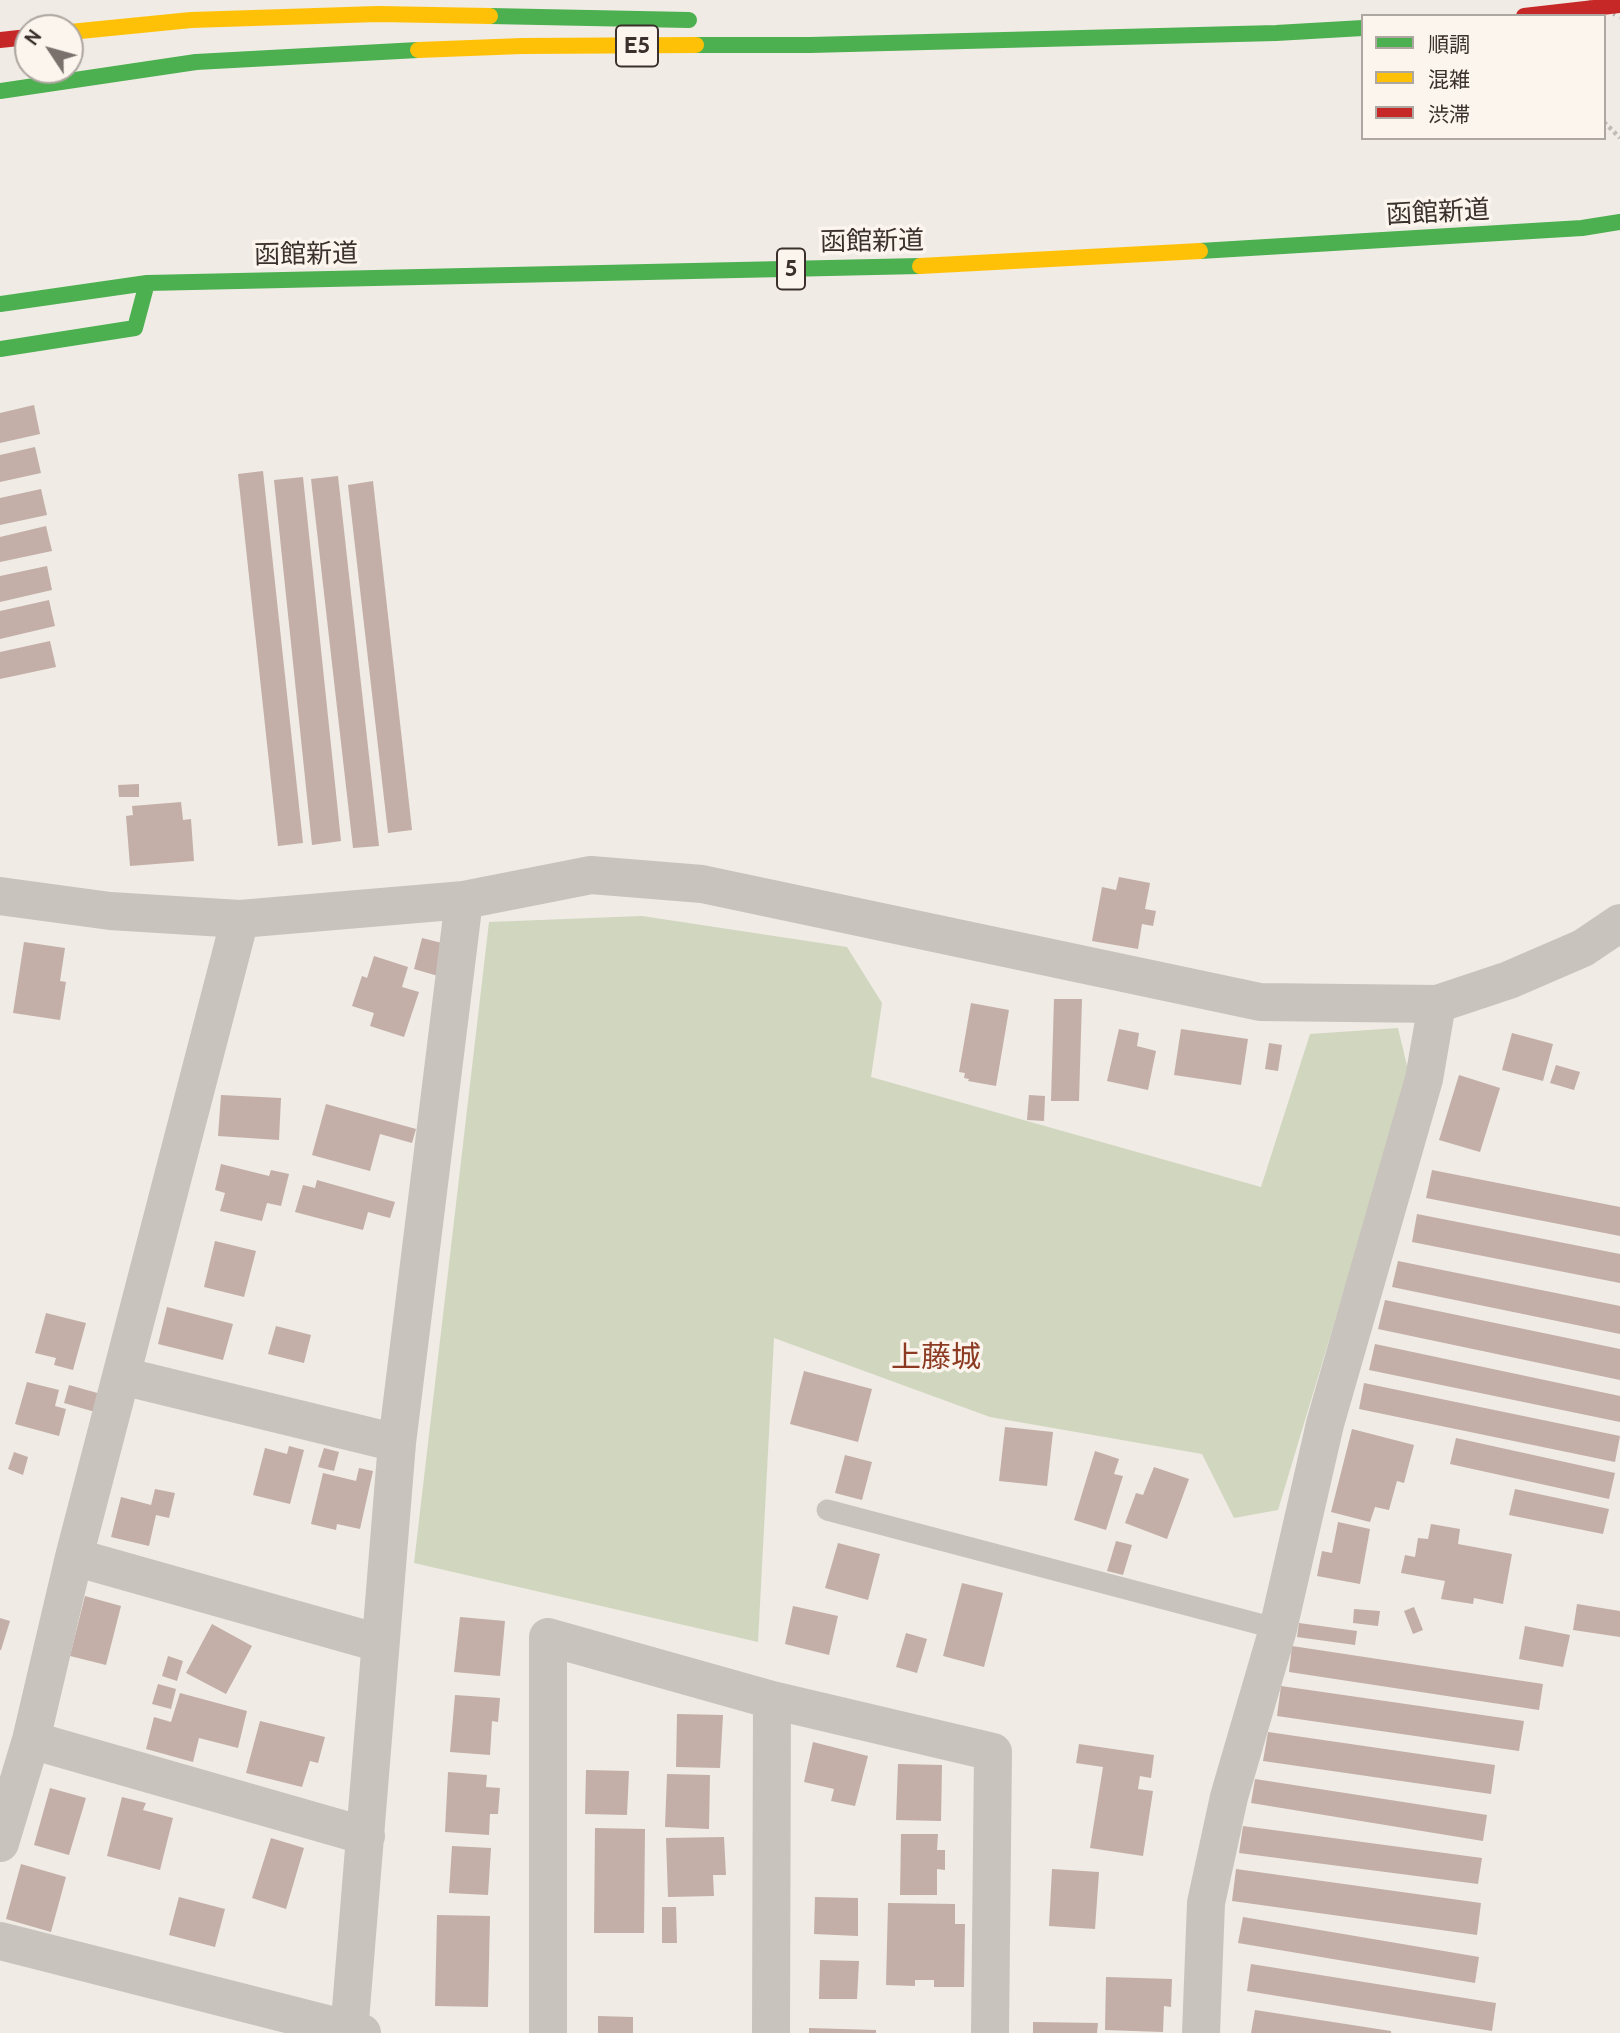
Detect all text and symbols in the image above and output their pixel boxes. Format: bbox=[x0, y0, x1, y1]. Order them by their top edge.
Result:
north arrow bbox=[14, 14, 84, 84]
legend bbox=[1361, 14, 1606, 140]
text: N bbox=[20, 25, 46, 50]
road number: E5 bbox=[616, 26, 658, 66]
text: 順調 bbox=[1428, 32, 1470, 57]
text: 混雑 bbox=[1428, 67, 1470, 92]
text: 渋滞 bbox=[1428, 102, 1470, 127]
street label: 函館新道 bbox=[1385, 195, 1491, 231]
street label: 函館新道 bbox=[820, 225, 924, 259]
street label: 函館新道 bbox=[254, 238, 358, 272]
road number: 5 bbox=[777, 248, 805, 290]
district label: 上藤城 bbox=[891, 1340, 981, 1376]

